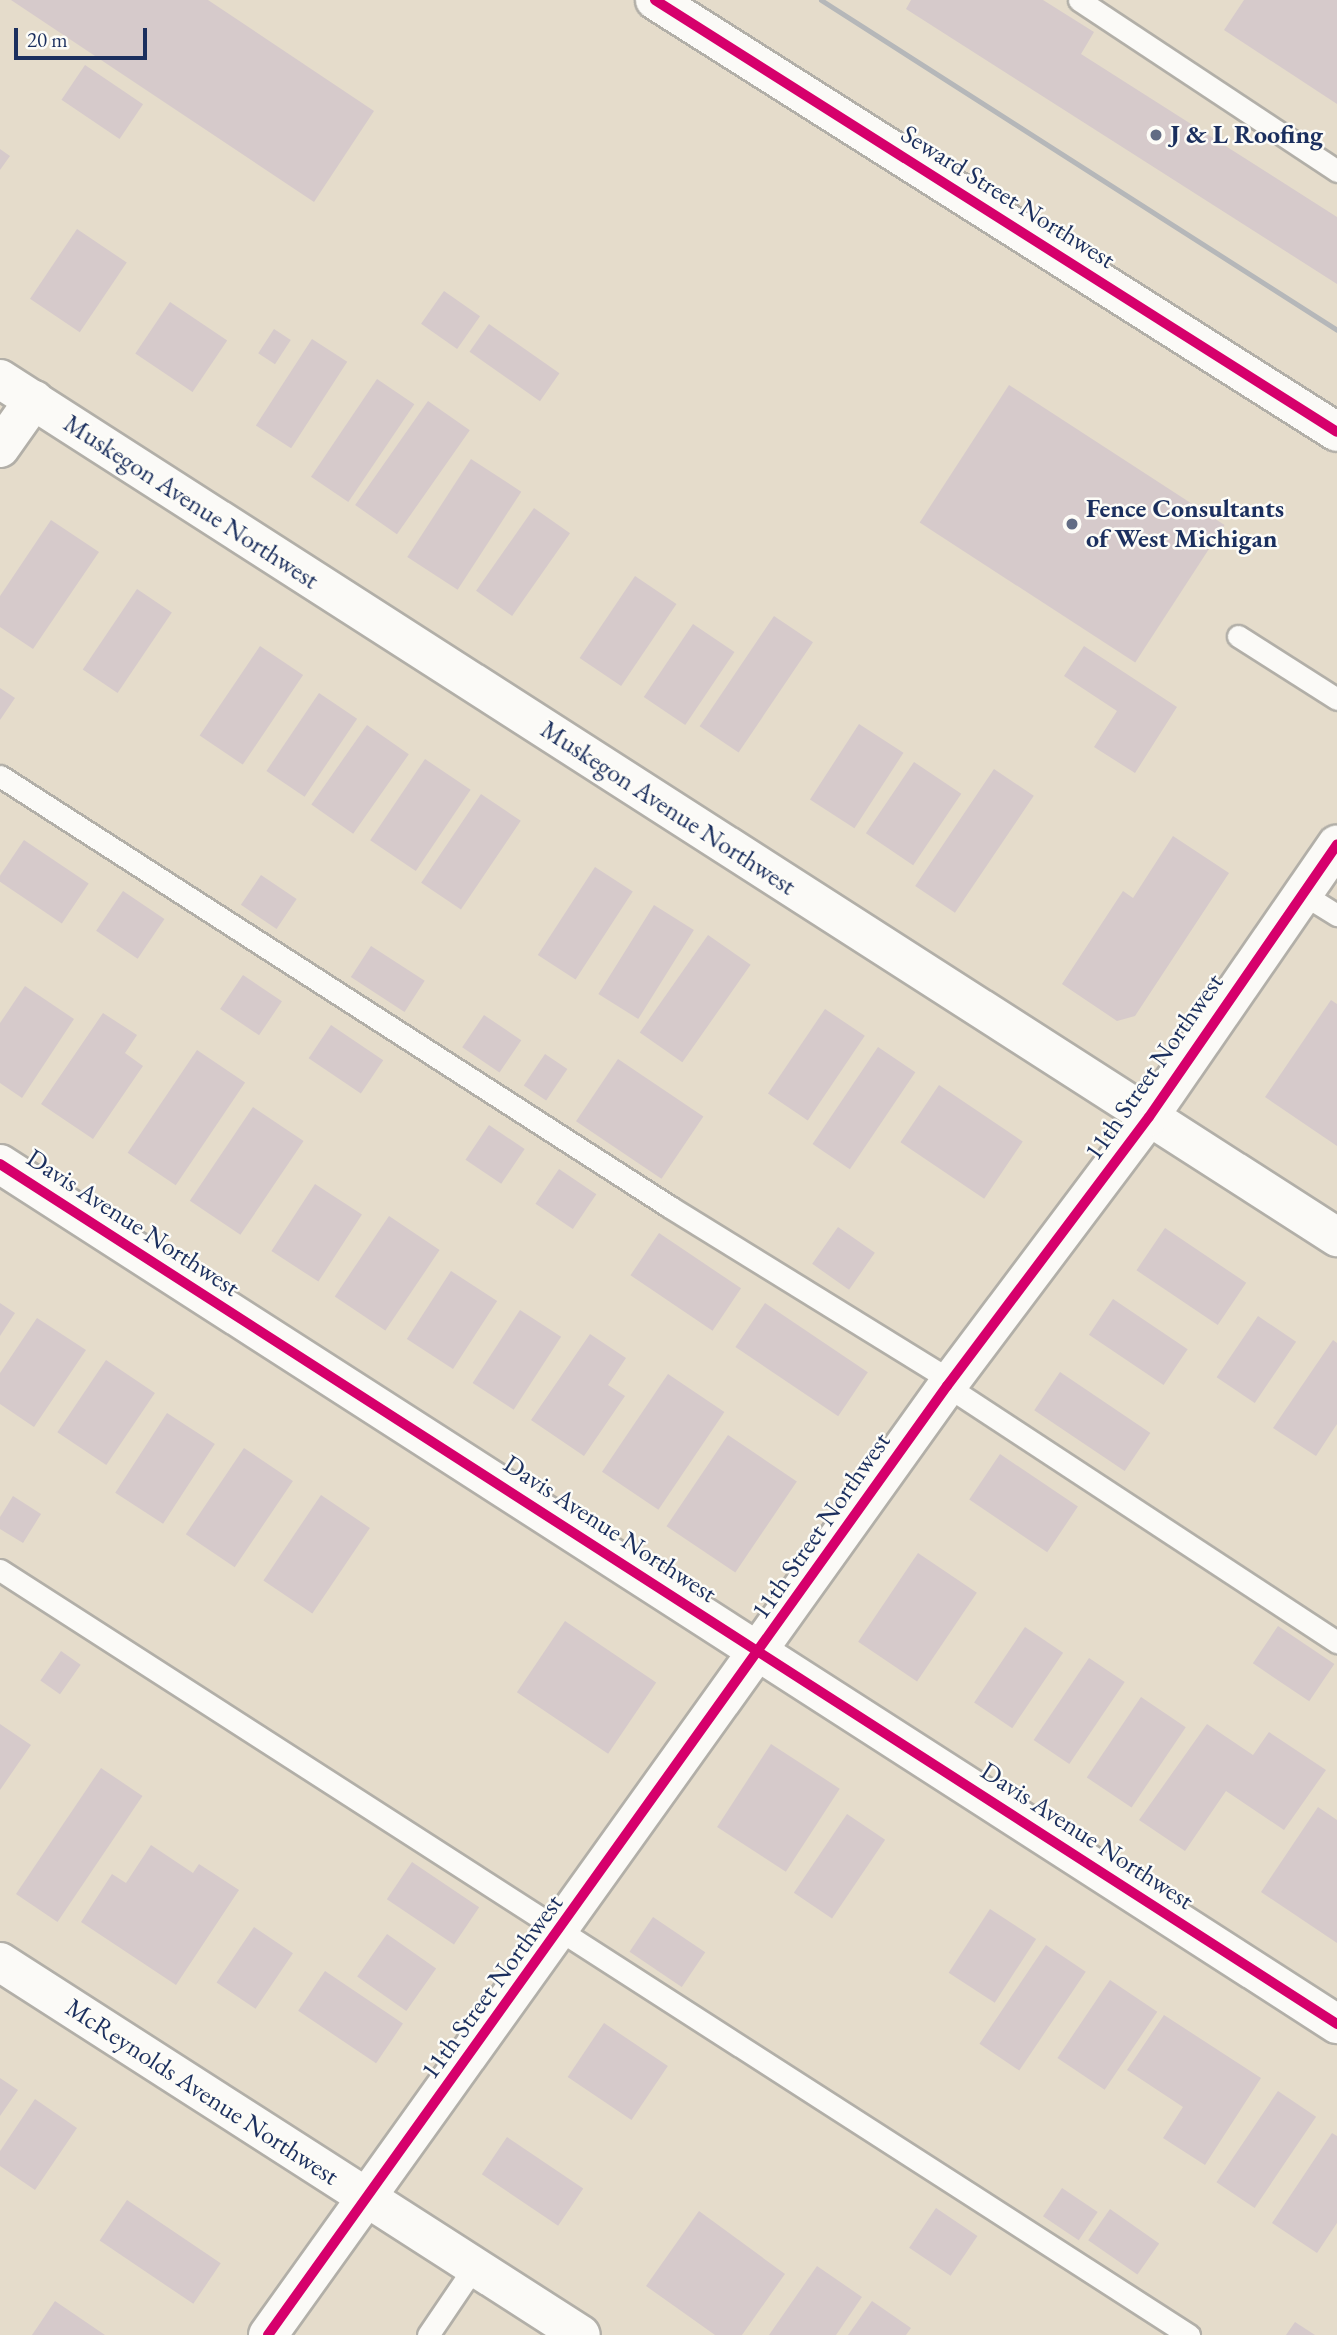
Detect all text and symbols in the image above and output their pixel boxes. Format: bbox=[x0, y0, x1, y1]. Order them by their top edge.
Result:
scale bar bbox=[18, 14, 150, 58]
text: 20 m bbox=[27, 26, 68, 53]
street label: Seward Street Northwest bbox=[895, 119, 1121, 275]
place label: J & L Roofing bbox=[1170, 119, 1323, 151]
marker: J & L Roofing bbox=[1148, 127, 1164, 143]
street label: Muskegon Avenue Northwest bbox=[58, 408, 324, 596]
place label: Fence Consultants of West Michigan bbox=[1086, 493, 1284, 554]
marker: Fence Consultants of West Michigan bbox=[1064, 516, 1080, 532]
street label: Muskegon Avenue Northwest bbox=[535, 714, 801, 902]
street label: 11th Street Northwest bbox=[1078, 968, 1230, 1166]
street label: Davis Avenue Northwest bbox=[21, 1143, 245, 1303]
street label: 11th Street Northwest bbox=[745, 1427, 897, 1625]
street label: Davis Avenue Northwest bbox=[498, 1449, 722, 1609]
street label: Davis Avenue Northwest bbox=[975, 1756, 1199, 1916]
street label: 11th Street Northwest bbox=[414, 1888, 570, 2086]
street label: McReynolds Avenue Northwest bbox=[60, 1992, 344, 2192]

